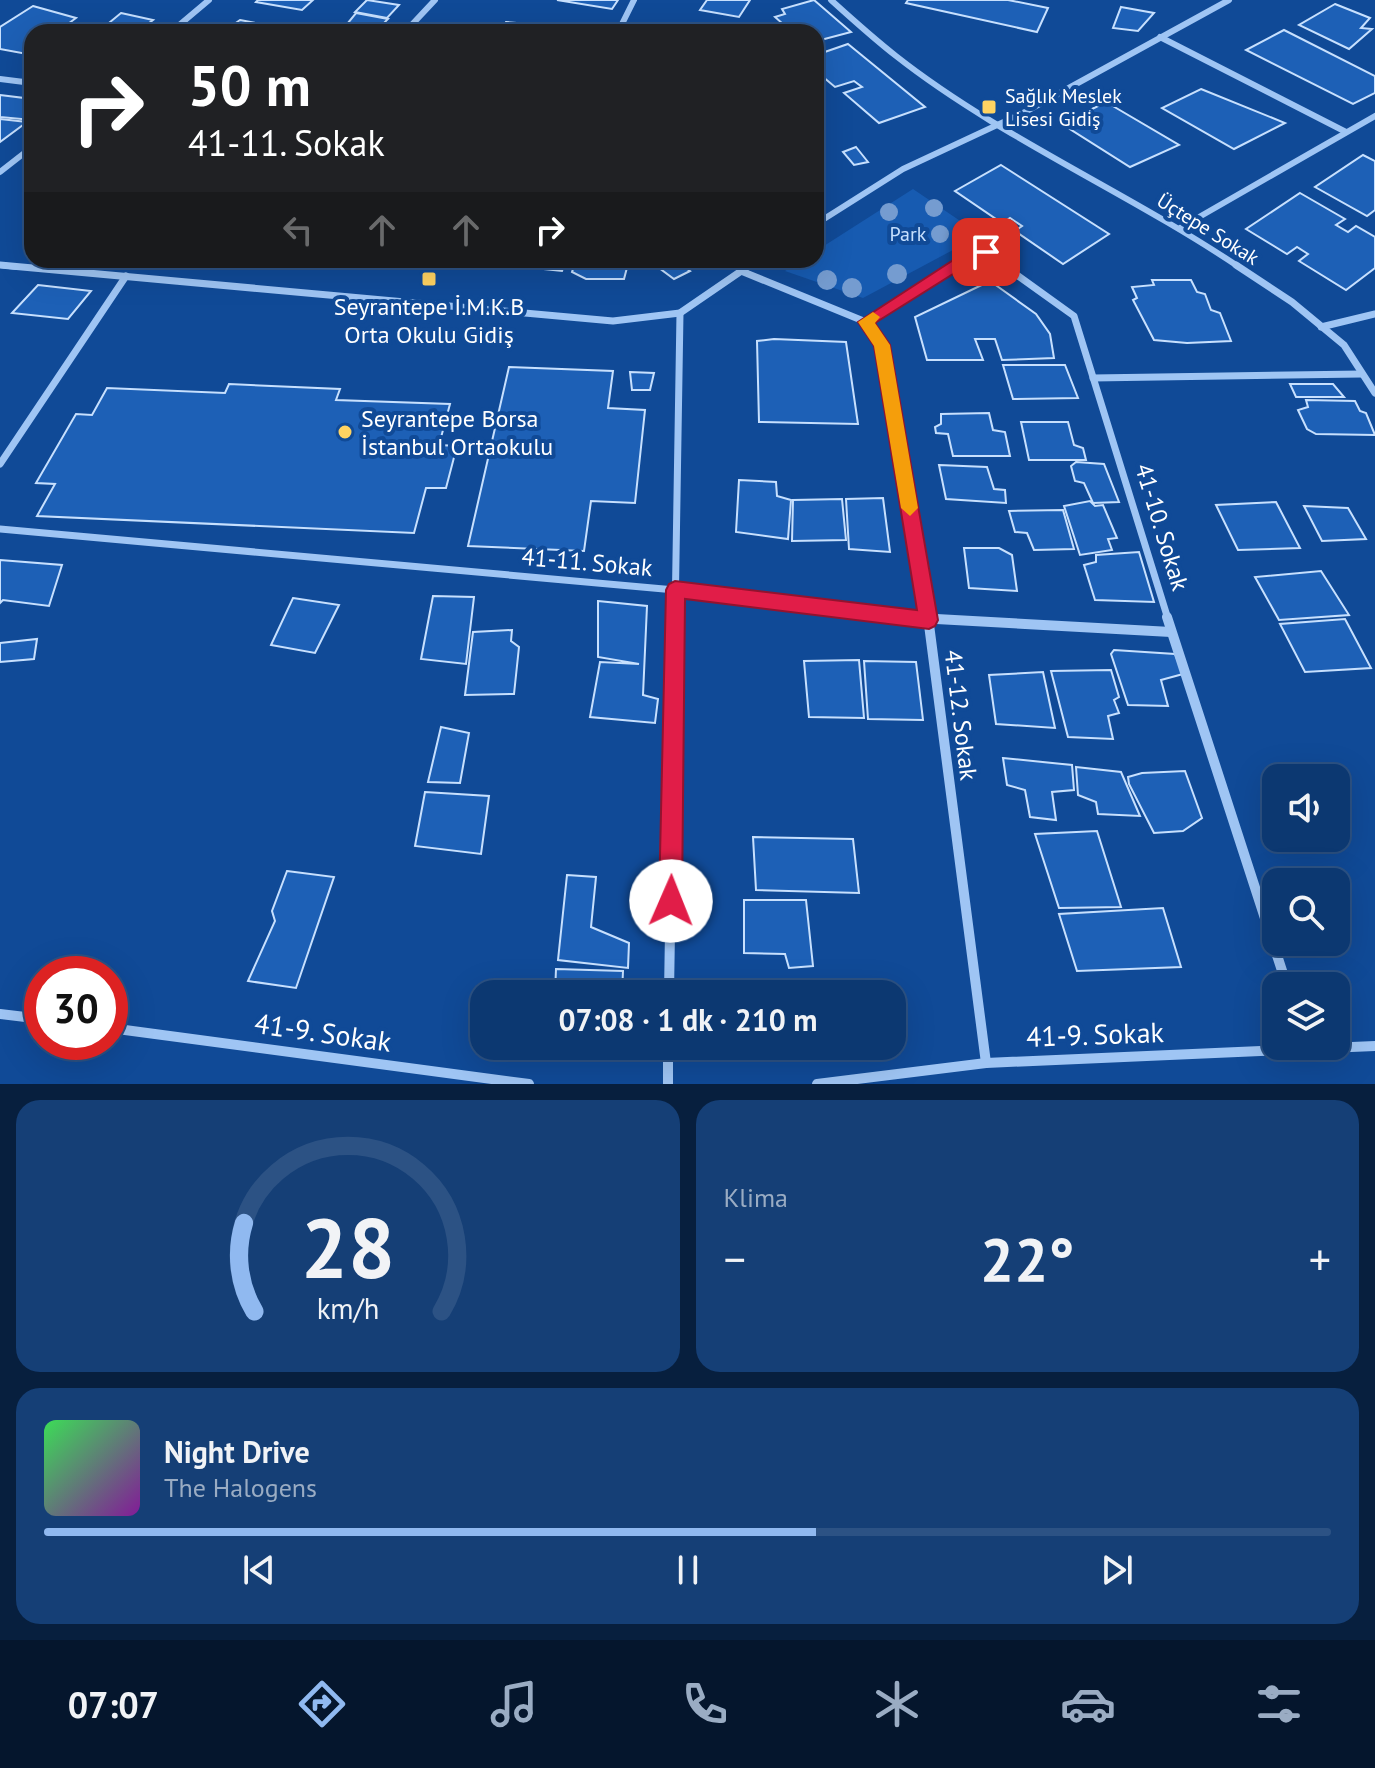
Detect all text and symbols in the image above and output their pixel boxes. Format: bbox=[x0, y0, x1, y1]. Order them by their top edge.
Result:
text: 50 m bbox=[188, 49, 311, 121]
icon: right bbox=[56, 56, 160, 160]
place label: Sağlık Meslek Lisesi Gidiş bbox=[1005, 83, 1122, 132]
marker: Sağlık Meslek Lisesi Gidiş bbox=[980, 98, 998, 116]
text: 41-11. Sokak bbox=[188, 119, 385, 166]
street label: Üçtepe Sokak bbox=[1152, 187, 1264, 271]
icon: left bbox=[276, 208, 320, 252]
icon: ahead bbox=[360, 208, 404, 252]
icon: ahead bbox=[444, 208, 488, 252]
icon: right bbox=[528, 208, 572, 252]
pin bbox=[952, 218, 1020, 286]
park label: Park bbox=[890, 221, 927, 247]
icon: arrive bbox=[964, 230, 1008, 274]
marker: Seyrantepe İ.M.K.B Orta Okulu Gidiş bbox=[420, 270, 438, 288]
place label: Seyrantepe İ.M.K.B Orta Okulu Gidiş bbox=[334, 291, 524, 350]
place label: Seyrantepe Borsa İstanbul Ortaokulu bbox=[361, 403, 553, 462]
marker: Seyrantepe Borsa İstanbul Ortaokulu bbox=[336, 423, 354, 441]
street label: 41-10. Sokak bbox=[1128, 460, 1196, 595]
street label: 41-11. Sokak bbox=[520, 541, 654, 583]
street label: 41-12. Sokak bbox=[938, 648, 984, 782]
map controls bbox=[1262, 764, 1350, 1060]
button: sound bbox=[1262, 764, 1350, 852]
position arrow bbox=[629, 859, 713, 943]
button: search bbox=[1262, 868, 1350, 956]
speed limit sign: 30 bbox=[24, 956, 128, 1060]
button: layers bbox=[1262, 972, 1350, 1060]
text: 07:08 · 1 dk · 210 m bbox=[558, 1000, 818, 1039]
street label: 41-9. Sokak bbox=[252, 1004, 394, 1060]
street label: 41-9. Sokak bbox=[1026, 1013, 1165, 1055]
text: Klima bbox=[724, 1181, 788, 1214]
text: 28 bbox=[301, 1193, 395, 1301]
text: 22° bbox=[980, 1220, 1074, 1298]
text: − bbox=[724, 1230, 746, 1287]
text: + bbox=[1309, 1230, 1331, 1287]
text: km/h bbox=[316, 1290, 379, 1327]
text: Night Drive bbox=[164, 1432, 310, 1471]
text: The Halogens bbox=[164, 1471, 317, 1504]
icon: previous bbox=[237, 1548, 281, 1592]
icon: pause bbox=[666, 1548, 710, 1592]
icon: next bbox=[1095, 1548, 1139, 1592]
icon: directions bbox=[294, 1676, 350, 1732]
icon: music bbox=[486, 1676, 542, 1732]
icon: phone bbox=[677, 1676, 733, 1732]
icon: climate bbox=[869, 1676, 925, 1732]
icon: car bbox=[1060, 1676, 1116, 1732]
icon: filters bbox=[1251, 1676, 1307, 1732]
text: 07:07 bbox=[68, 1681, 159, 1728]

